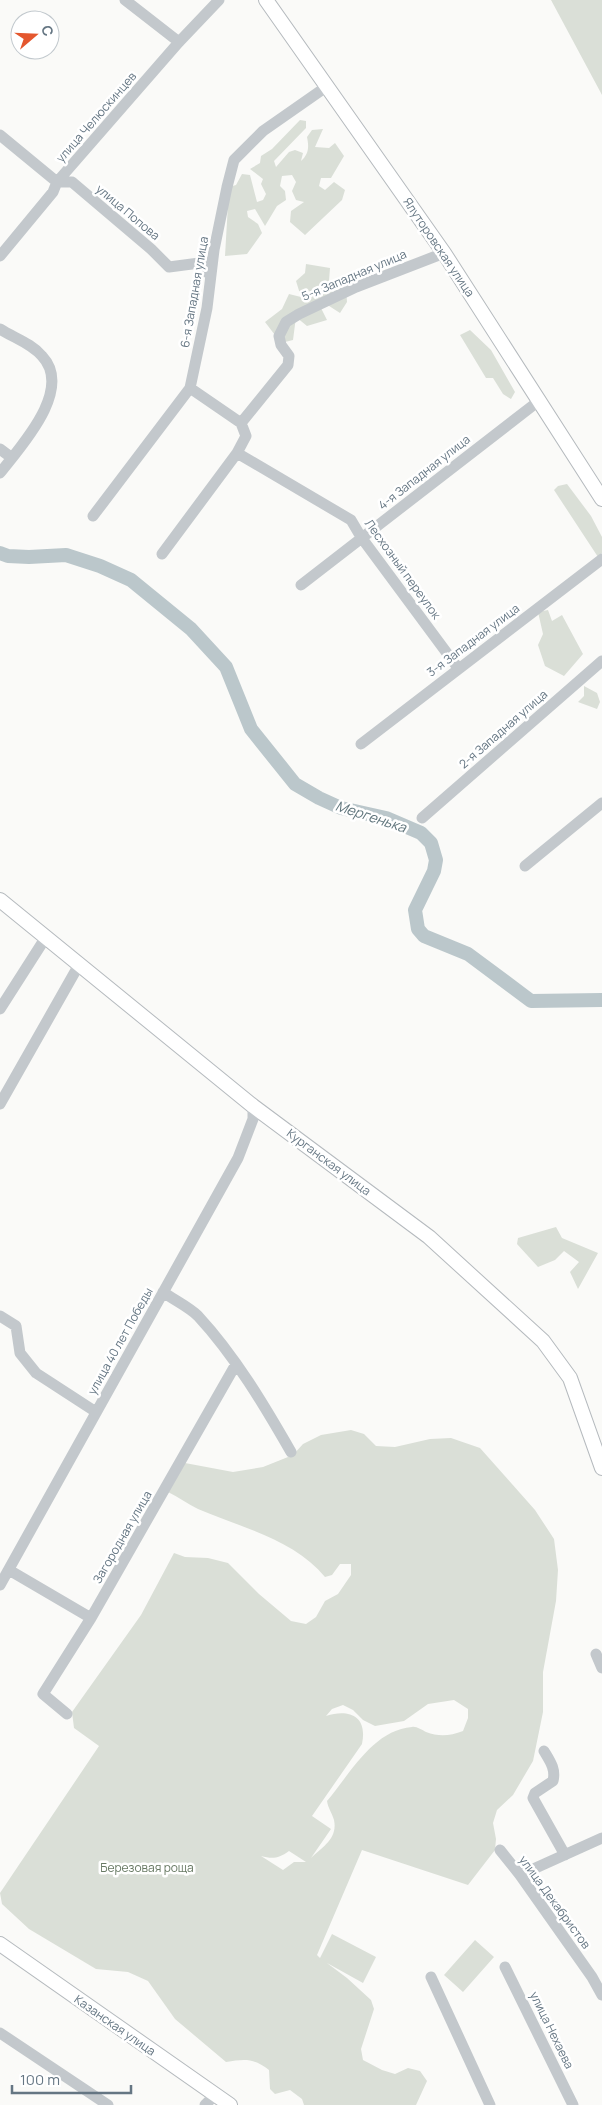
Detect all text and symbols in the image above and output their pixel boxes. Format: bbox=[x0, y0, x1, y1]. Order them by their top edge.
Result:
north arrow bbox=[10, 10, 60, 60]
text: С bbox=[37, 23, 58, 39]
street label: улица Челюскинцев bbox=[52, 68, 140, 166]
street label: улица Попова bbox=[92, 180, 164, 244]
street label: Ялуторовская улица bbox=[399, 194, 479, 300]
street label: 6-я Западная улица bbox=[176, 235, 212, 349]
street label: 5-я Западная улица bbox=[299, 245, 409, 305]
street label: 4-я Западная улица bbox=[375, 431, 473, 513]
street label: Лесхозный переулок bbox=[361, 516, 446, 623]
street label: 3-я Западная улица bbox=[423, 600, 523, 680]
street label: 2-я Западная улица bbox=[455, 686, 551, 772]
water label: Мергенька bbox=[333, 796, 410, 837]
street label: Курганская улица bbox=[283, 1125, 375, 1199]
street label: улица 40 лет Победы bbox=[83, 1284, 157, 1398]
street label: Загородная улица bbox=[89, 1488, 155, 1586]
street label: улица Декабристов bbox=[515, 1852, 595, 1953]
park label: Березовая роща bbox=[100, 1859, 194, 1876]
street label: улица Нехаева bbox=[526, 1988, 578, 2072]
street label: Казанская улица bbox=[71, 1991, 159, 2059]
scale bar bbox=[12, 2062, 131, 2094]
text: 100 m bbox=[20, 2069, 60, 2090]

